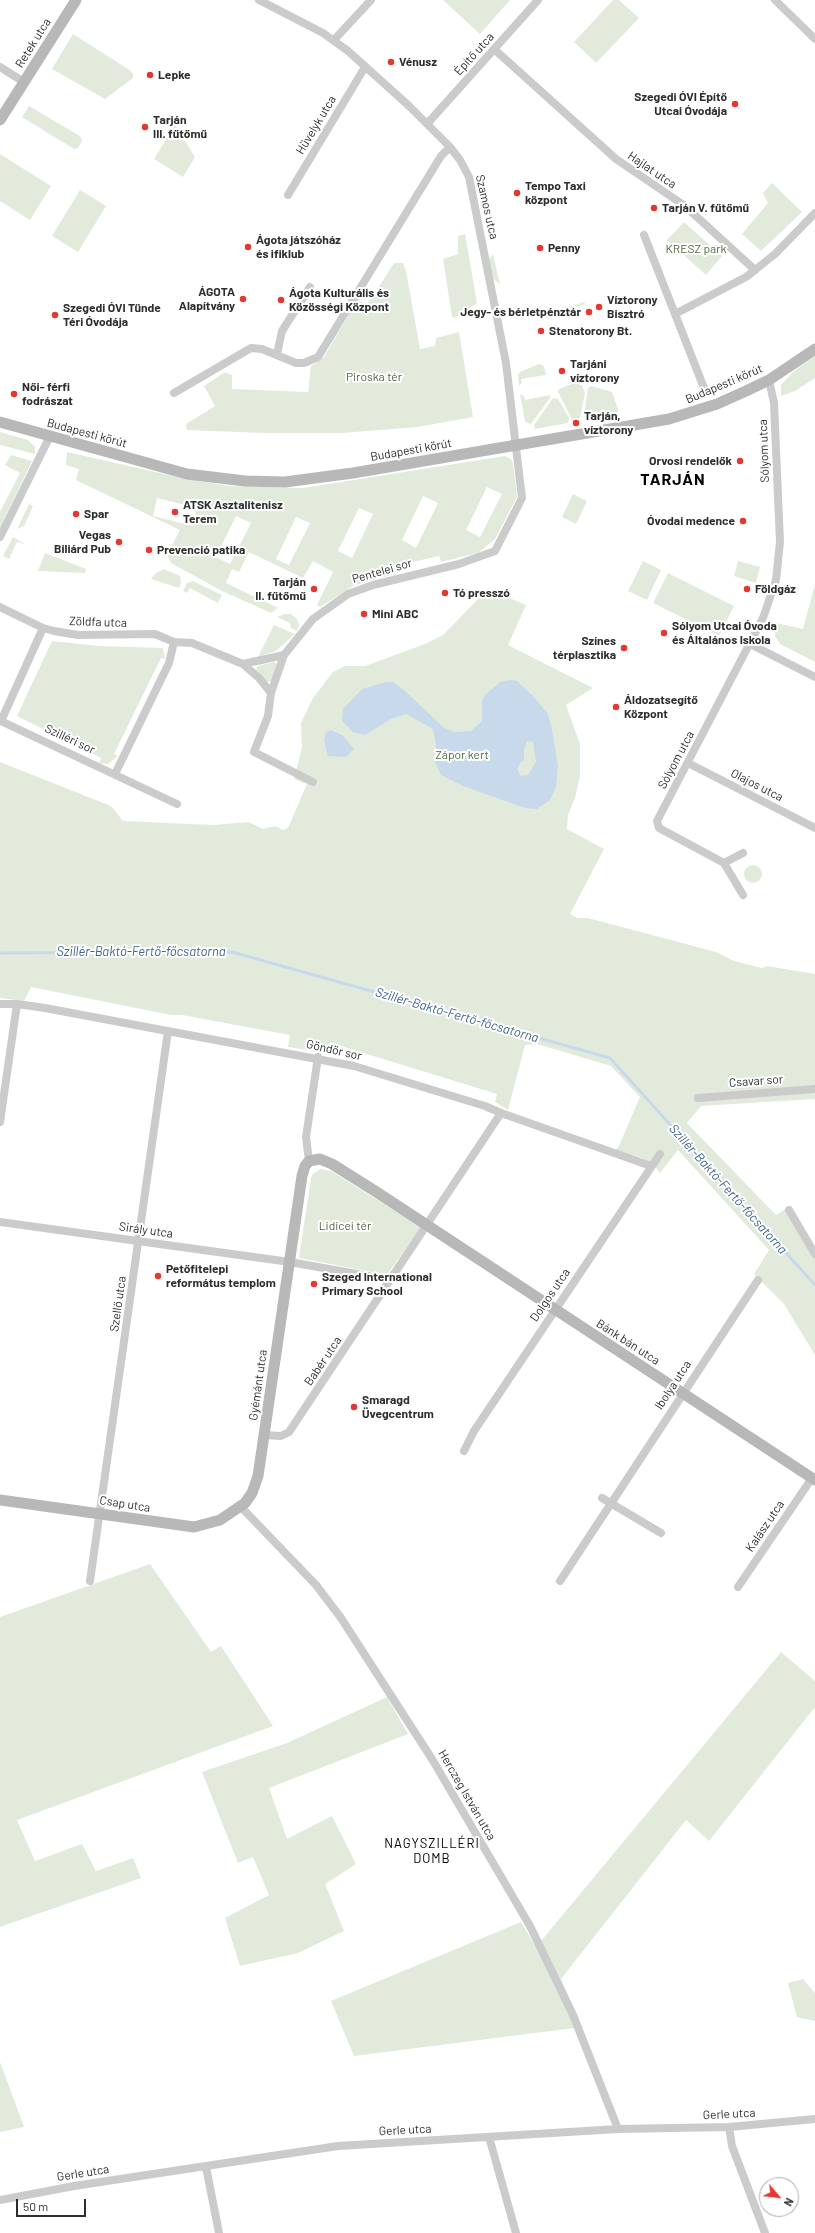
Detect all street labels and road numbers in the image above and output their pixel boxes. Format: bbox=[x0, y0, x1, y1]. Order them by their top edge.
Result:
street label: Retek utca bbox=[12, 16, 54, 70]
street label: Építő utca bbox=[451, 30, 497, 78]
street label: Hüvelyk utca bbox=[293, 93, 339, 157]
street label: Hajlat utca bbox=[625, 149, 679, 191]
street label: Szamos utca bbox=[473, 173, 501, 241]
street label: Budapesti körút bbox=[683, 361, 765, 407]
street label: Budapesti körút bbox=[45, 415, 129, 451]
street label: Sólyom utca bbox=[756, 419, 772, 483]
street label: Budapesti körút bbox=[369, 436, 453, 464]
street label: Pentelei sor bbox=[350, 556, 414, 586]
street label: Zöldfa utca bbox=[69, 614, 127, 630]
street label: Szilléri sor bbox=[43, 721, 97, 757]
street label: Sólyom utca bbox=[655, 729, 697, 791]
street label: Olajos utca bbox=[728, 766, 786, 804]
street label: Göndör sor bbox=[305, 1037, 363, 1063]
street label: Csavar sor bbox=[728, 1072, 784, 1090]
street label: Sirály utca bbox=[118, 1219, 174, 1241]
street label: Dolgos utca bbox=[527, 1266, 573, 1324]
street label: Szellő utca bbox=[107, 1275, 129, 1333]
street label: Bánk bán utca bbox=[593, 1316, 663, 1368]
street label: Babér utca bbox=[301, 1334, 345, 1388]
street label: Gyémánt utca bbox=[246, 1349, 270, 1421]
street label: Ibolya utca bbox=[652, 1358, 694, 1412]
street label: Csap utca bbox=[99, 1493, 151, 1515]
street label: Kalász utca bbox=[743, 1498, 787, 1554]
street label: Herczeg István utca bbox=[435, 1747, 499, 1843]
street label: Gerle utca bbox=[702, 2105, 756, 2123]
street label: Gerle utca bbox=[378, 2121, 432, 2139]
street label: Gerle utca bbox=[56, 2162, 110, 2184]

